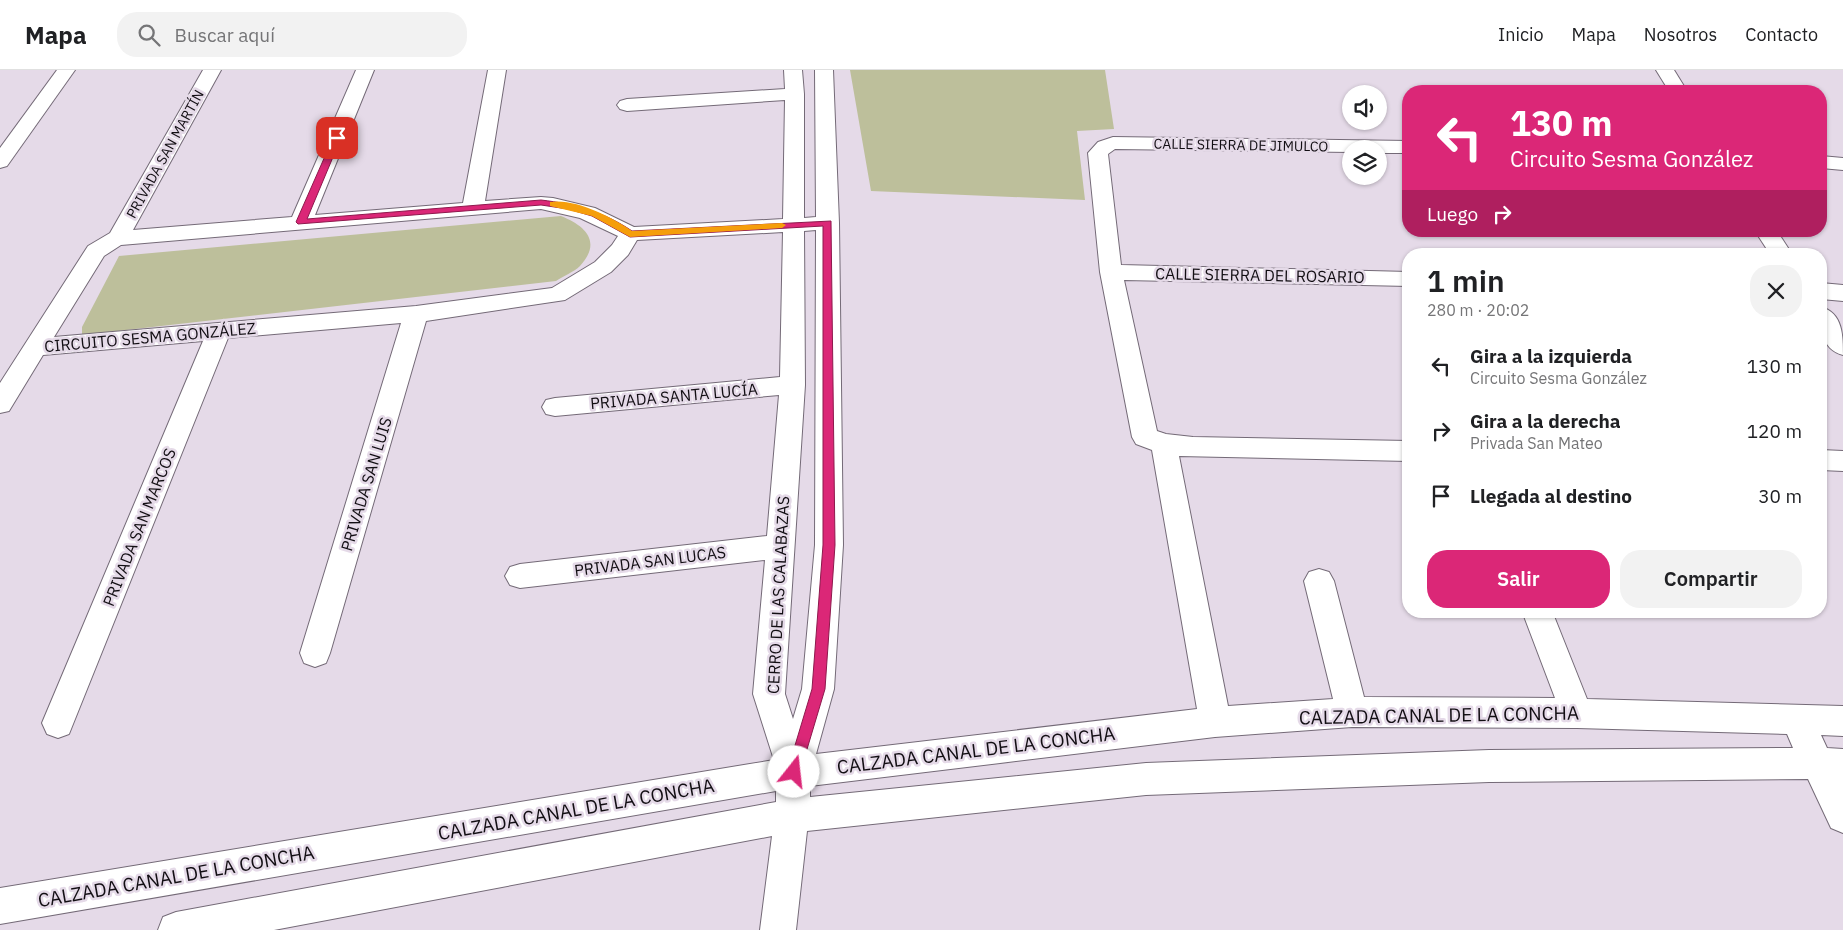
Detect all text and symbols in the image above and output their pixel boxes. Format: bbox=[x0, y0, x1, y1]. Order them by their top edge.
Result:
search box bbox=[117, 12, 467, 57]
text: Mapa bbox=[25, 19, 87, 51]
icon: search bbox=[135, 21, 163, 49]
text: Buscar aquí bbox=[175, 23, 275, 47]
text: Inicio bbox=[1498, 23, 1544, 46]
text: Mapa bbox=[1572, 23, 1616, 46]
text: Nosotros bbox=[1644, 23, 1717, 46]
text: Contacto bbox=[1745, 23, 1818, 46]
map controls bbox=[1342, 85, 1387, 185]
button: sound bbox=[1342, 85, 1387, 130]
street label: PRIVADA SAN MARTÍN bbox=[121, 86, 208, 221]
text: 130 m bbox=[1510, 100, 1613, 146]
icon: left bbox=[1427, 105, 1492, 170]
pin bbox=[316, 117, 358, 159]
icon: arrive bbox=[323, 124, 351, 152]
street label: CALLE SIERRA DE JIMULCO bbox=[1153, 134, 1329, 156]
button: layers bbox=[1342, 140, 1387, 185]
text: Circuito Sesma González bbox=[1510, 144, 1753, 173]
icon: right bbox=[1488, 200, 1516, 228]
text: Luego bbox=[1427, 202, 1478, 226]
text: 1 min bbox=[1427, 261, 1505, 300]
street label: CALLE SIERRA DEL ROSARIO bbox=[1155, 263, 1365, 287]
button: close bbox=[1750, 265, 1802, 317]
text: 280 m · 20:02 bbox=[1427, 300, 1529, 320]
street label: CIRCUITO SESMA GONZÁLEZ bbox=[43, 317, 257, 356]
text: Gira a la izquierda bbox=[1470, 344, 1632, 368]
icon: left bbox=[1427, 352, 1455, 380]
text: 130 m bbox=[1747, 354, 1802, 378]
text: Circuito Sesma González bbox=[1470, 368, 1647, 388]
street label: PRIVADA SANTA LUCÍA bbox=[589, 378, 759, 413]
text: Gira a la derecha bbox=[1470, 409, 1621, 433]
street label: PRIVADA SAN LUIS bbox=[336, 415, 396, 553]
icon: right bbox=[1427, 417, 1455, 445]
text: 120 m bbox=[1747, 419, 1802, 443]
text: Privada San Mateo bbox=[1470, 433, 1603, 453]
street label: PRIVADA SAN MARCOS bbox=[98, 445, 180, 609]
icon: arrive bbox=[1427, 482, 1455, 510]
text: Llegada al destino bbox=[1470, 484, 1632, 508]
text: 30 m bbox=[1758, 484, 1802, 508]
street label: CERRO DE LAS CALABAZAS bbox=[763, 495, 793, 695]
street label: PRIVADA SAN LUCAS bbox=[573, 542, 727, 580]
button: Salir bbox=[1427, 550, 1610, 608]
button: Compartir bbox=[1620, 550, 1802, 608]
street label: CALZADA CANAL DE LA CONCHA bbox=[1299, 701, 1579, 729]
street label: CALZADA CANAL DE LA CONCHA bbox=[835, 721, 1117, 779]
position arrow bbox=[767, 745, 819, 797]
street label: CALZADA CANAL DE LA CONCHA bbox=[436, 773, 716, 845]
street label: CALZADA CANAL DE LA CONCHA bbox=[36, 840, 316, 912]

